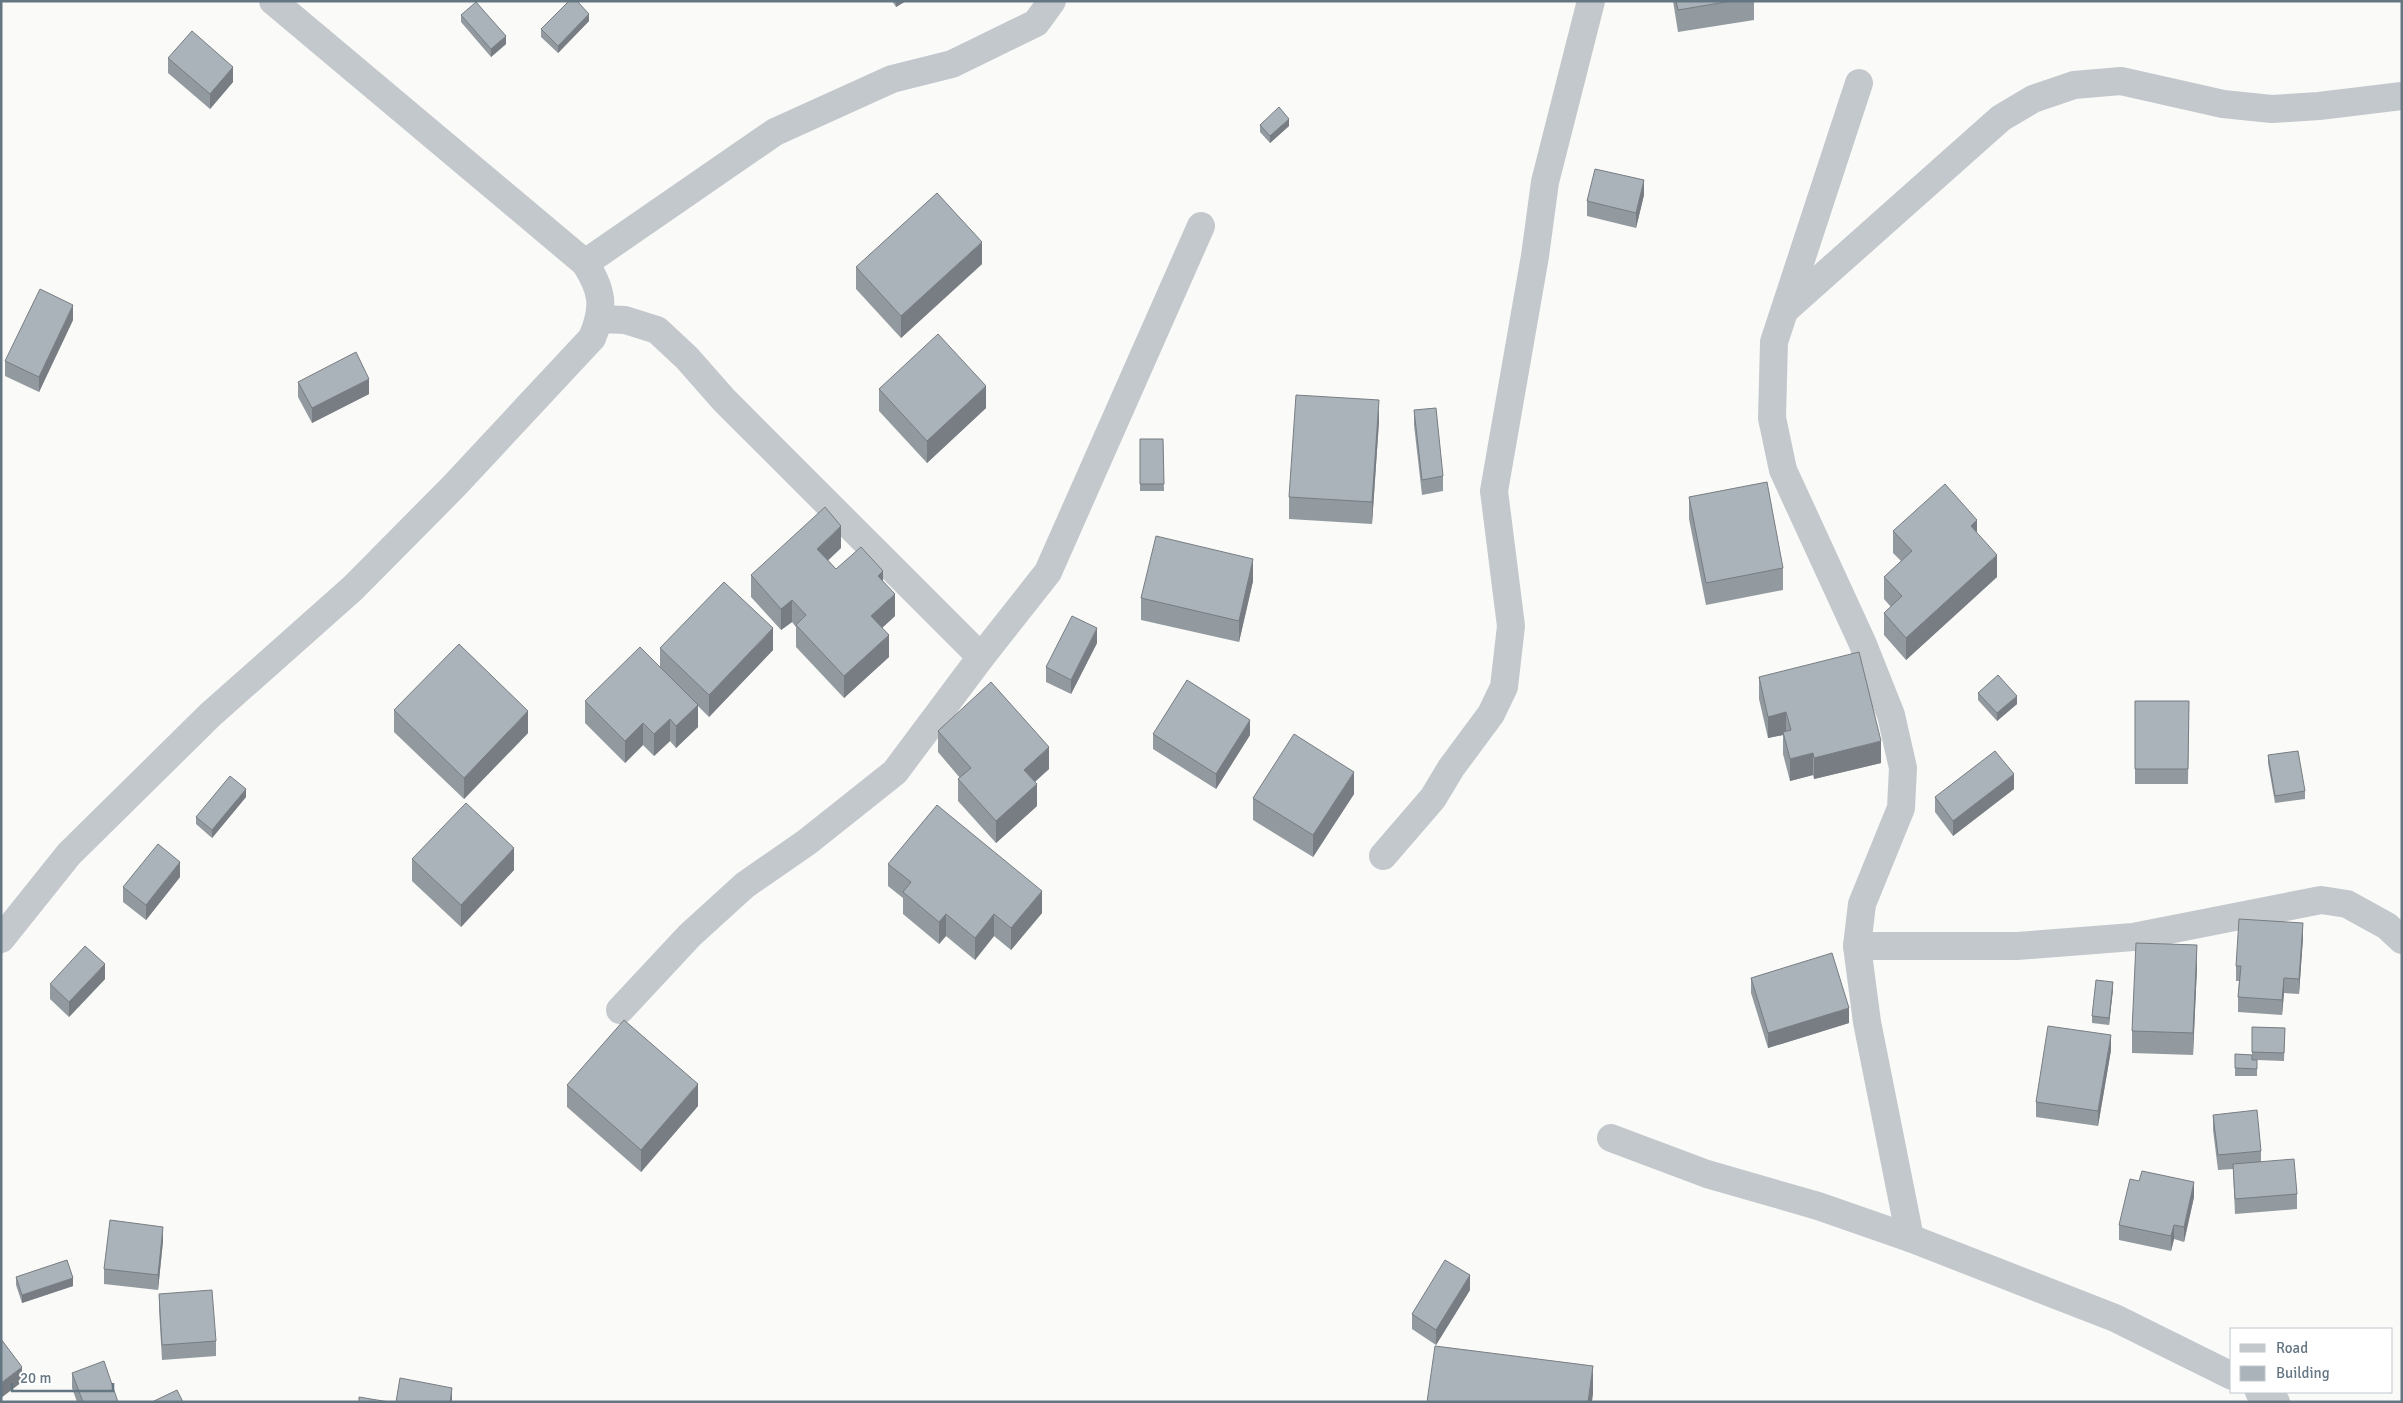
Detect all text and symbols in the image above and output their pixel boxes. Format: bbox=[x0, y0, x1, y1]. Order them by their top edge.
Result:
legend bbox=[2230, 1328, 2393, 1393]
text: Road bbox=[2276, 1339, 2308, 1357]
scale bar bbox=[12, 1360, 114, 1392]
text: Building bbox=[2276, 1364, 2330, 1382]
text: 20 m bbox=[20, 1369, 51, 1387]

